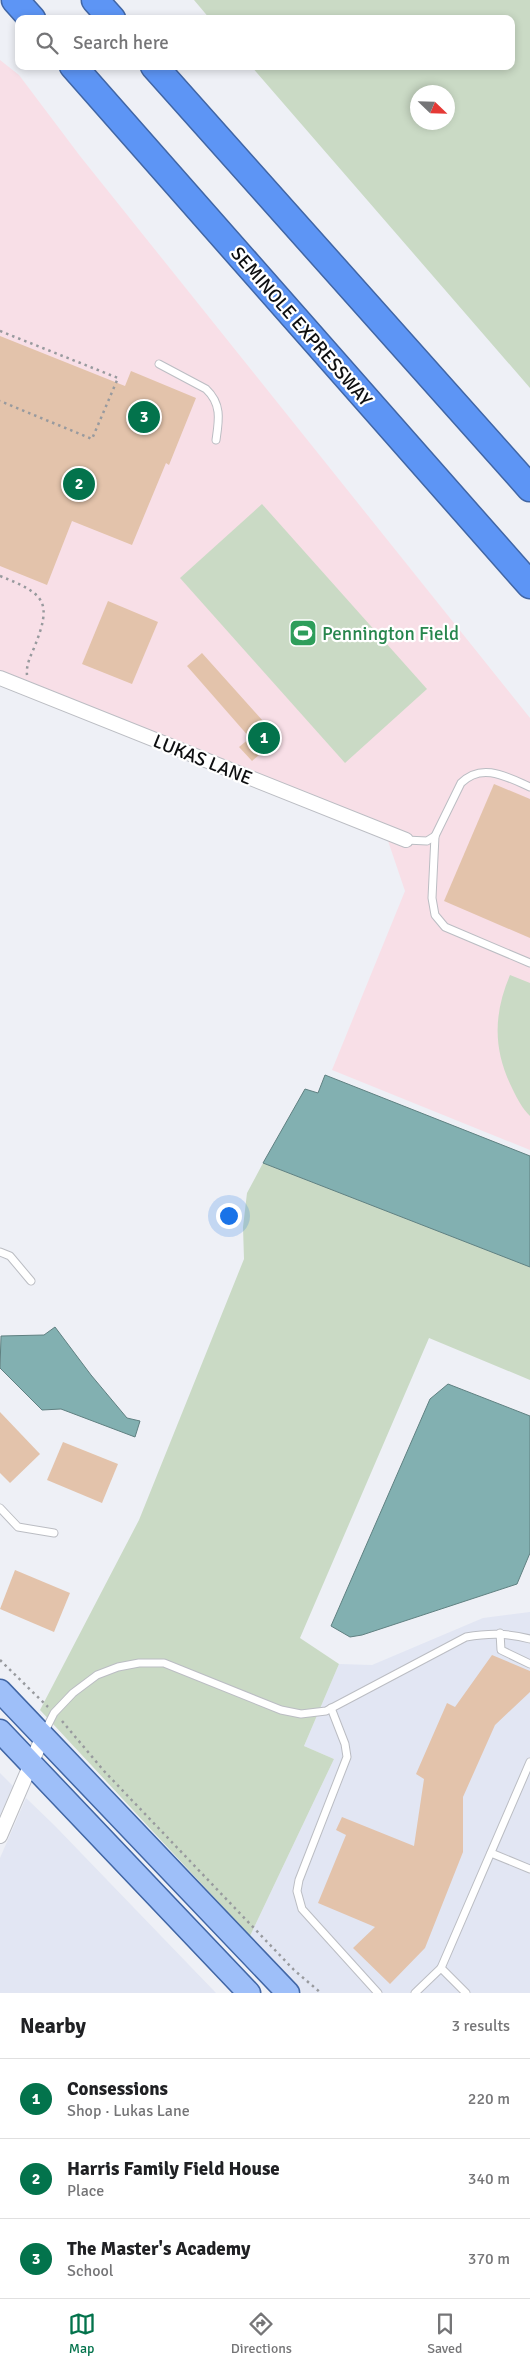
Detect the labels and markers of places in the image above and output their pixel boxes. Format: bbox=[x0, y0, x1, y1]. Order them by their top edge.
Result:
pin: 3 bbox=[128, 398, 160, 436]
pin: 2 bbox=[63, 465, 95, 503]
sports icon: Pennington Field bbox=[288, 618, 318, 648]
place label: Pennington Field bbox=[322, 622, 459, 646]
pin: 1 bbox=[248, 719, 280, 757]

